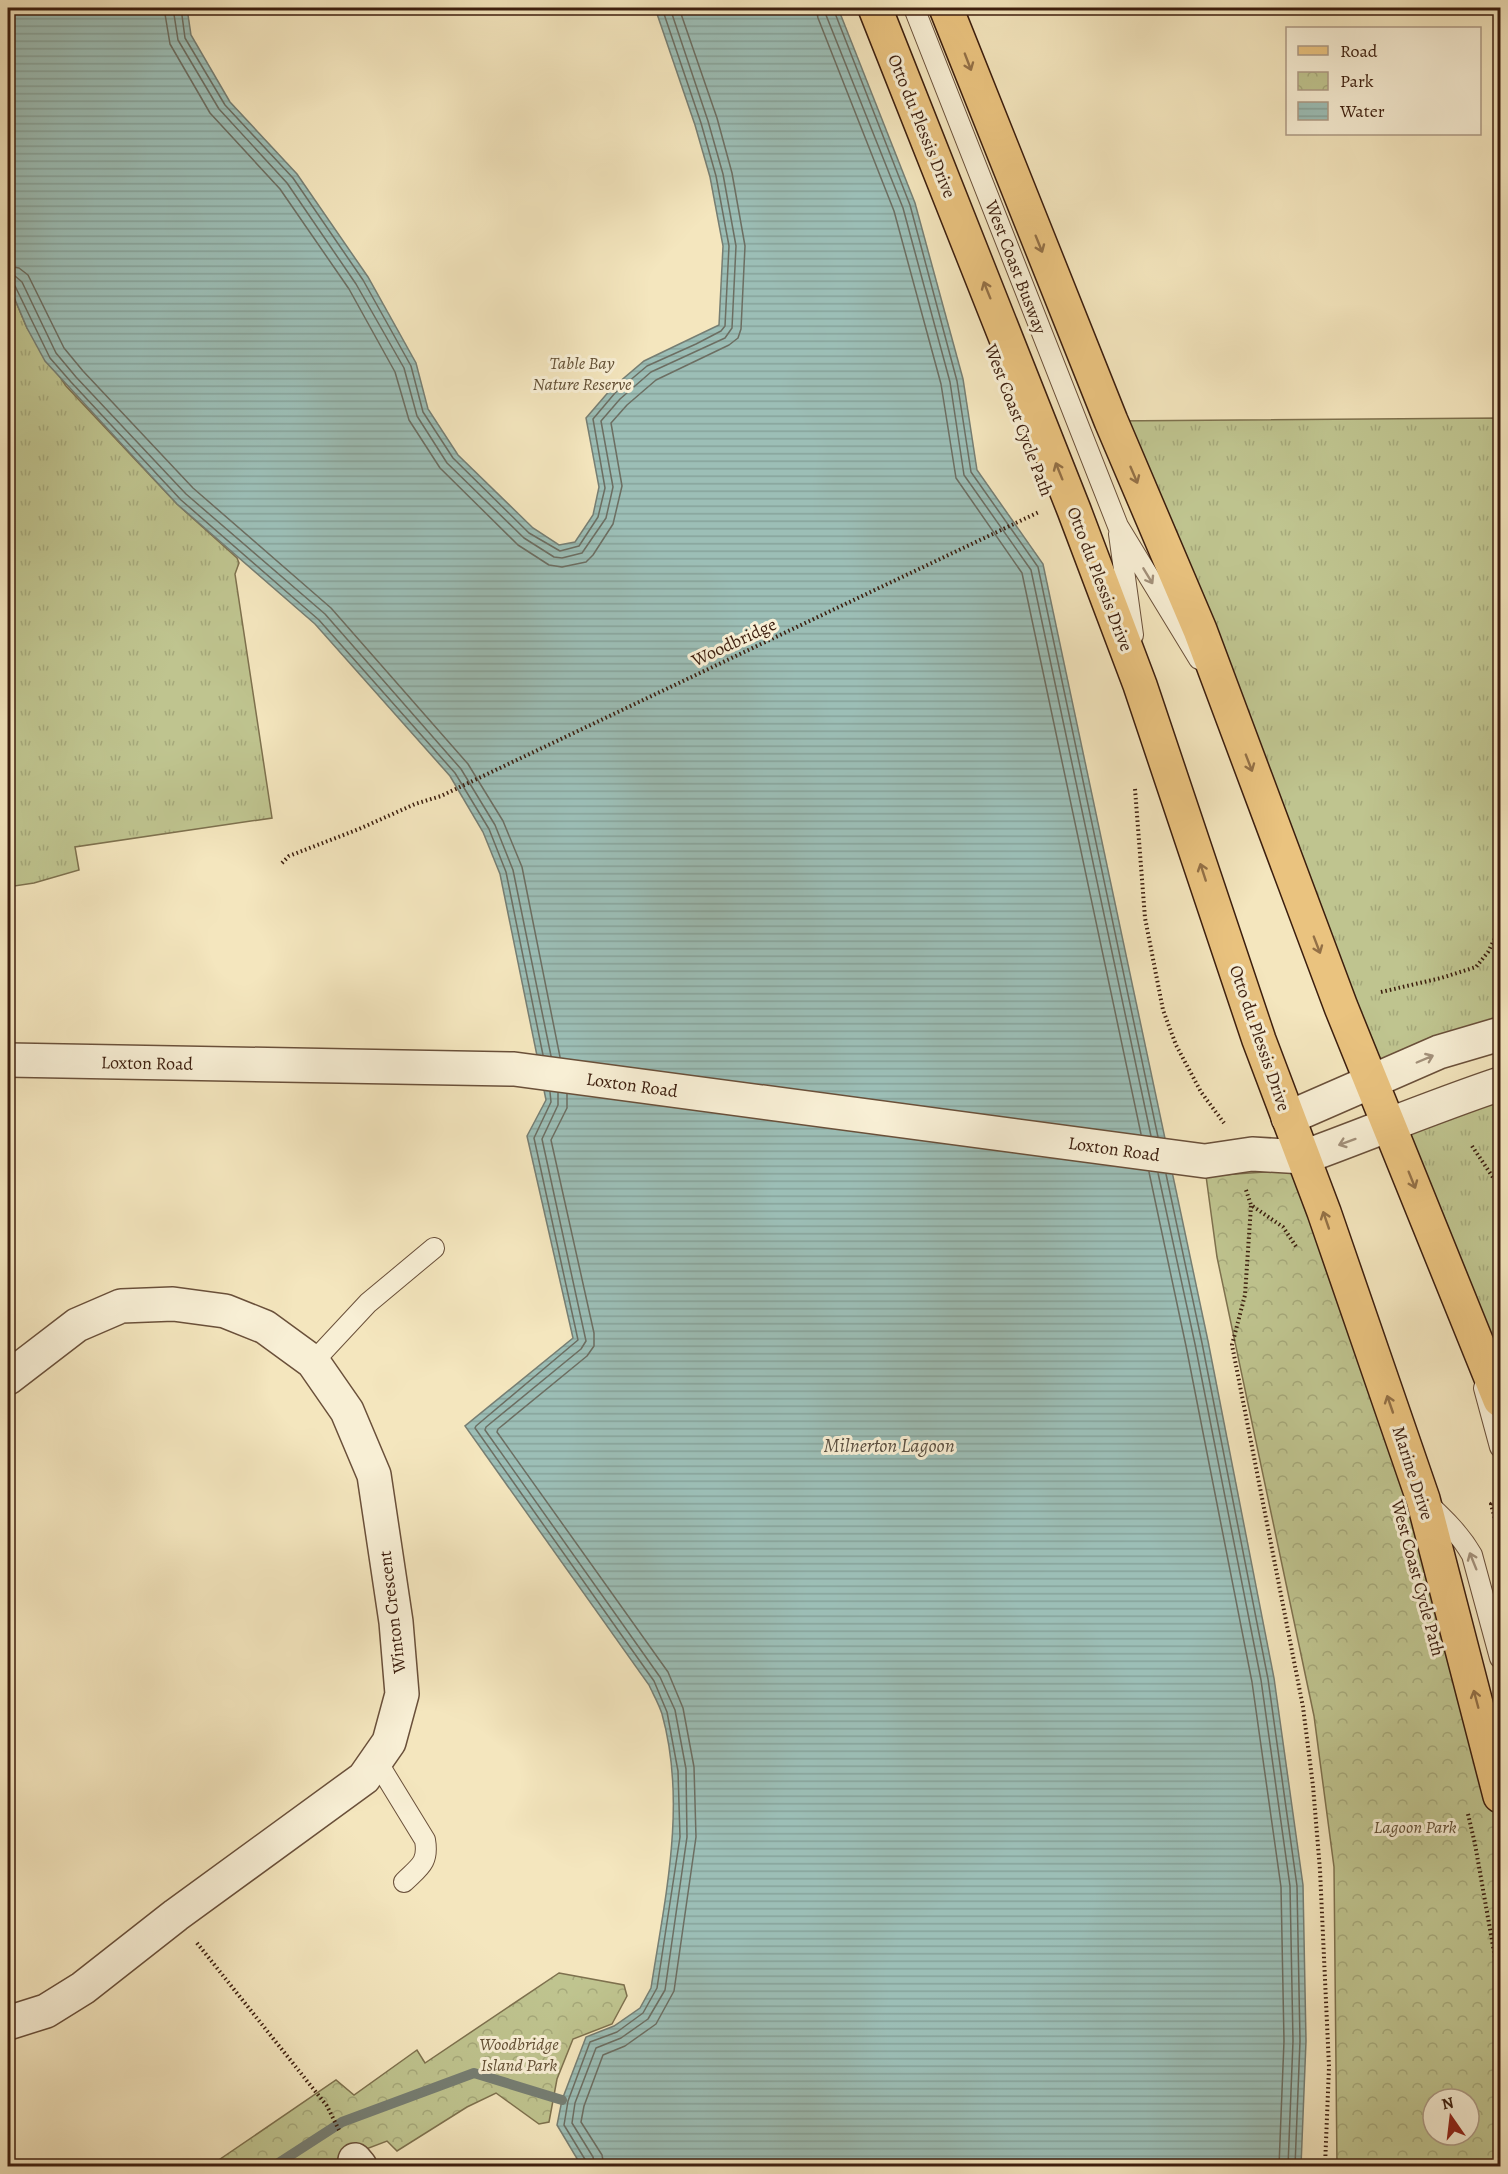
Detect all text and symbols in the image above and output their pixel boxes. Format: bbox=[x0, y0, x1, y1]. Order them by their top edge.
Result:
legend bbox=[1286, 27, 1481, 135]
text: Road bbox=[1340, 39, 1378, 63]
street label: Otto du Plessis Drive bbox=[882, 51, 962, 201]
one-way arrow bbox=[963, 52, 974, 71]
text: Park bbox=[1340, 69, 1374, 93]
text: Water bbox=[1339, 99, 1385, 123]
street label: West Coast Busway bbox=[979, 196, 1053, 338]
one-way arrow bbox=[1034, 234, 1045, 252]
one-way arrow bbox=[981, 281, 992, 299]
street label: West Coast Cycle Path bbox=[979, 340, 1059, 500]
park label: Table Bay Nature Reserve bbox=[532, 351, 632, 396]
one-way arrow bbox=[1052, 462, 1063, 481]
one-way arrow bbox=[1129, 465, 1140, 483]
street label: Otto du Plessis Drive bbox=[1061, 503, 1139, 655]
one-way arrow bbox=[1143, 567, 1155, 584]
street label: Woodbridge bbox=[687, 612, 780, 673]
one-way arrow bbox=[1244, 753, 1255, 772]
one-way arrow bbox=[1197, 863, 1208, 882]
one-way arrow bbox=[1313, 935, 1324, 954]
street label: Otto du Plessis Drive bbox=[1224, 962, 1296, 1114]
street label: Loxton Road bbox=[101, 1050, 194, 1076]
one-way arrow bbox=[1416, 1052, 1434, 1063]
street label: Loxton Road bbox=[585, 1067, 680, 1103]
street label: Loxton Road bbox=[1067, 1131, 1162, 1167]
one-way arrow bbox=[1338, 1137, 1357, 1148]
one-way arrow bbox=[1407, 1171, 1418, 1189]
one-way arrow bbox=[1320, 1211, 1331, 1230]
one-way arrow bbox=[1384, 1395, 1395, 1414]
street label: Marine Drive bbox=[1387, 1423, 1439, 1523]
water label: Milnerton Lagoon bbox=[823, 1432, 955, 1459]
street label: West Coast Cycle Path bbox=[1385, 1496, 1451, 1659]
street label: Winton Crescent bbox=[373, 1549, 412, 1676]
one-way arrow bbox=[1467, 1553, 1478, 1571]
one-way arrow bbox=[1469, 1689, 1481, 1708]
park label: Lagoon Park bbox=[1374, 1815, 1456, 1839]
park label: Woodbridge Island Park bbox=[479, 2032, 559, 2077]
north arrow bbox=[1421, 2087, 1481, 2147]
text: N bbox=[1439, 2091, 1456, 2115]

